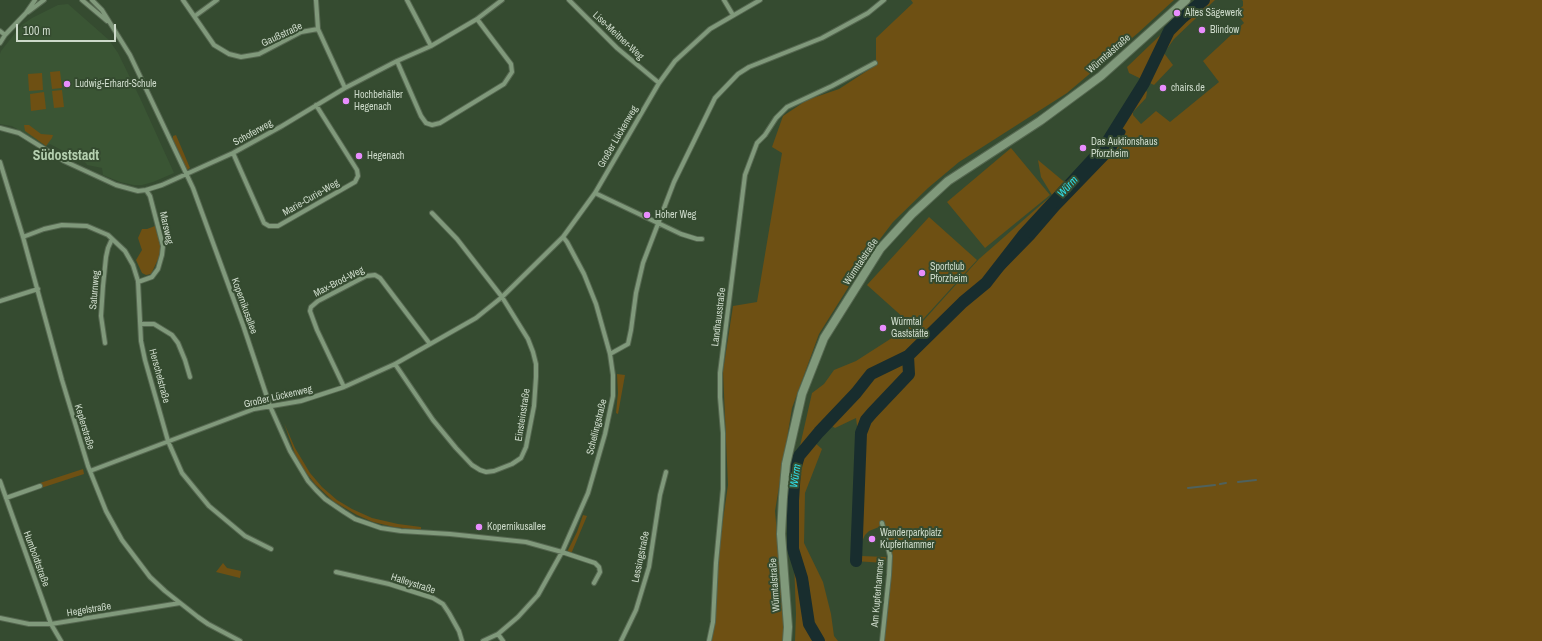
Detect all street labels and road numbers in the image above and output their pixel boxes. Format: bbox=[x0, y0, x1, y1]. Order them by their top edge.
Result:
street label: Lise-Meitner-Weg bbox=[590, 9, 646, 63]
street label: Gaußstraße bbox=[260, 20, 304, 50]
street label: Würmtalstraße bbox=[1085, 32, 1133, 76]
street label: Großer Lückenweg bbox=[595, 104, 641, 170]
street label: Schoferweg bbox=[231, 117, 275, 149]
street label: Marie-Curie-Weg bbox=[281, 177, 341, 219]
street label: Marsweg bbox=[156, 210, 176, 246]
street label: Würmtalstraße bbox=[841, 236, 881, 288]
street label: Max-Brod-Weg bbox=[312, 264, 366, 300]
street label: Saturnweg bbox=[87, 270, 103, 310]
street label: Kopernikusallee bbox=[228, 276, 260, 336]
street label: Landhausstraße bbox=[709, 287, 729, 347]
street label: Herschelstraße bbox=[146, 348, 172, 404]
street label: Großer Lückenweg bbox=[243, 383, 313, 411]
street label: Einsteinstraße bbox=[513, 388, 533, 442]
street label: Schellingstraße bbox=[584, 398, 610, 456]
street label: Keplerstraße bbox=[71, 403, 97, 451]
street label: Humboldtstraße bbox=[20, 530, 52, 588]
street label: Lessingstraße bbox=[630, 530, 652, 584]
street label: Würmtalstraße bbox=[767, 558, 783, 612]
street label: Am Kupferhammer bbox=[869, 558, 887, 628]
street label: Halleystraße bbox=[389, 571, 437, 597]
street label: Hegelstraße bbox=[66, 601, 112, 619]

